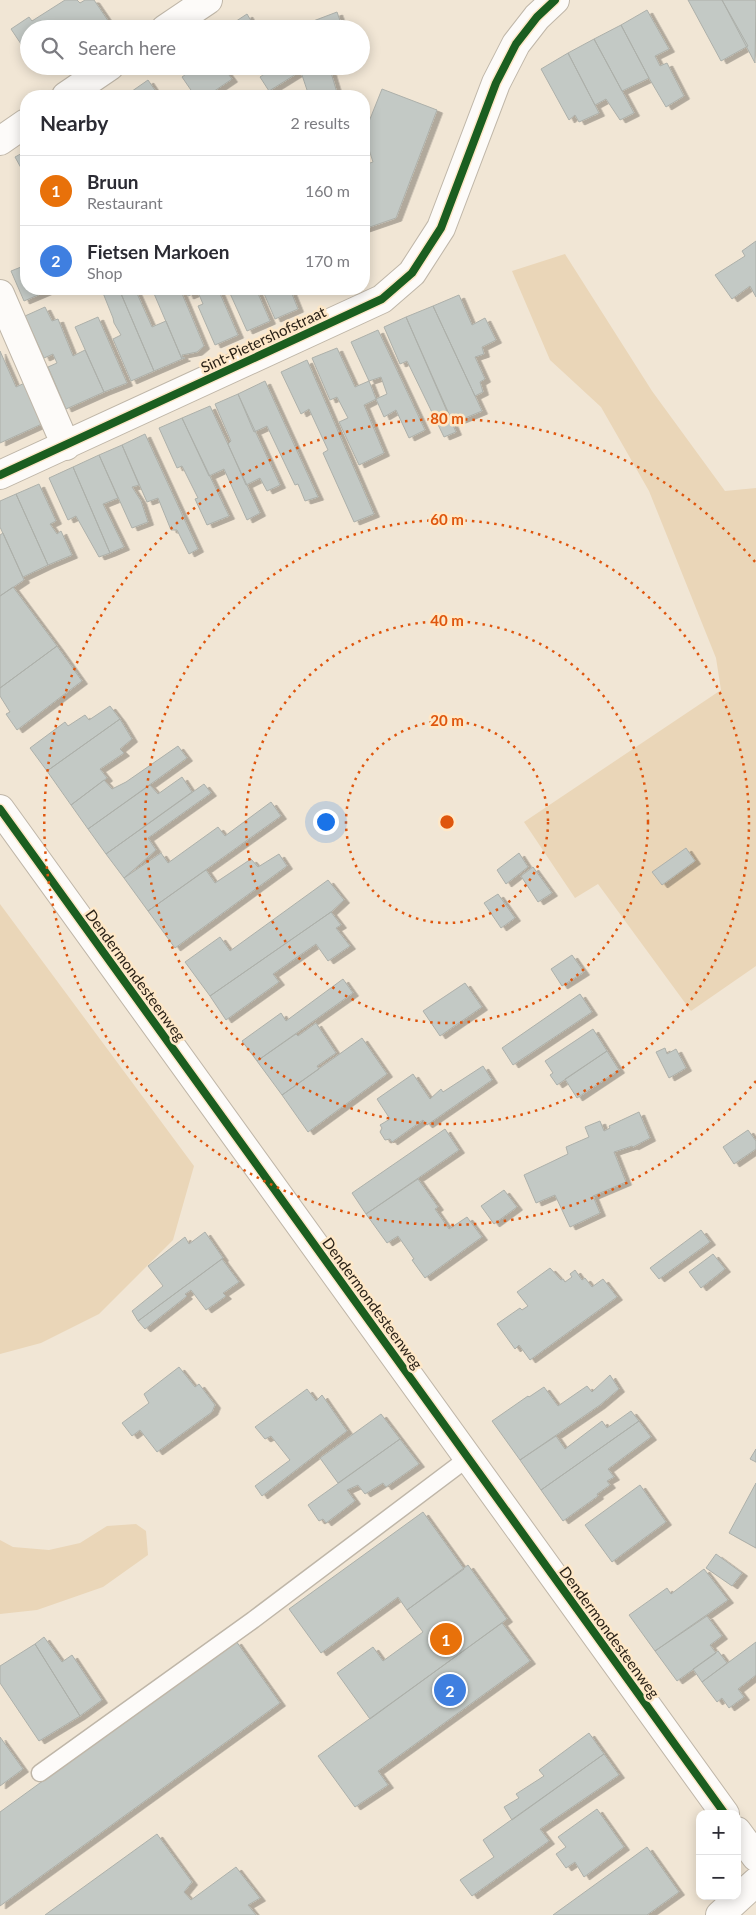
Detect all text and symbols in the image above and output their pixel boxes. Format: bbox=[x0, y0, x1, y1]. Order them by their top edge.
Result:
search box bbox=[20, 20, 370, 75]
icon: search bbox=[38, 34, 66, 62]
text: Search here bbox=[78, 36, 176, 59]
text: Nearby bbox=[40, 110, 108, 135]
text: 2 results bbox=[290, 113, 350, 132]
text: Bruun bbox=[87, 170, 139, 193]
text: 1 bbox=[51, 181, 61, 200]
text: 160 m bbox=[305, 181, 350, 200]
text: Restaurant bbox=[87, 193, 163, 212]
text: Fietsen Markoen bbox=[87, 240, 229, 263]
text: 2 bbox=[51, 251, 61, 270]
text: 170 m bbox=[305, 251, 350, 270]
text: Shop bbox=[87, 263, 123, 282]
street label: Sint-Pietershofstraat bbox=[198, 302, 329, 376]
text: 80 m bbox=[430, 409, 464, 427]
text: 60 m bbox=[430, 510, 464, 528]
text: 40 m bbox=[430, 611, 464, 629]
text: 20 m bbox=[430, 711, 464, 729]
your location bbox=[313, 809, 339, 835]
centre of rings bbox=[438, 813, 456, 831]
street label: Dendermondesteenweg bbox=[82, 906, 190, 1044]
street label: Dendermondesteenweg bbox=[319, 1234, 427, 1372]
street label: Dendermondesteenweg bbox=[556, 1563, 664, 1701]
pin: 1 bbox=[430, 1620, 462, 1658]
pin: 2 bbox=[434, 1671, 466, 1709]
map controls bbox=[696, 1810, 741, 1900]
button: + bbox=[696, 1810, 741, 1855]
button: − bbox=[696, 1855, 741, 1900]

